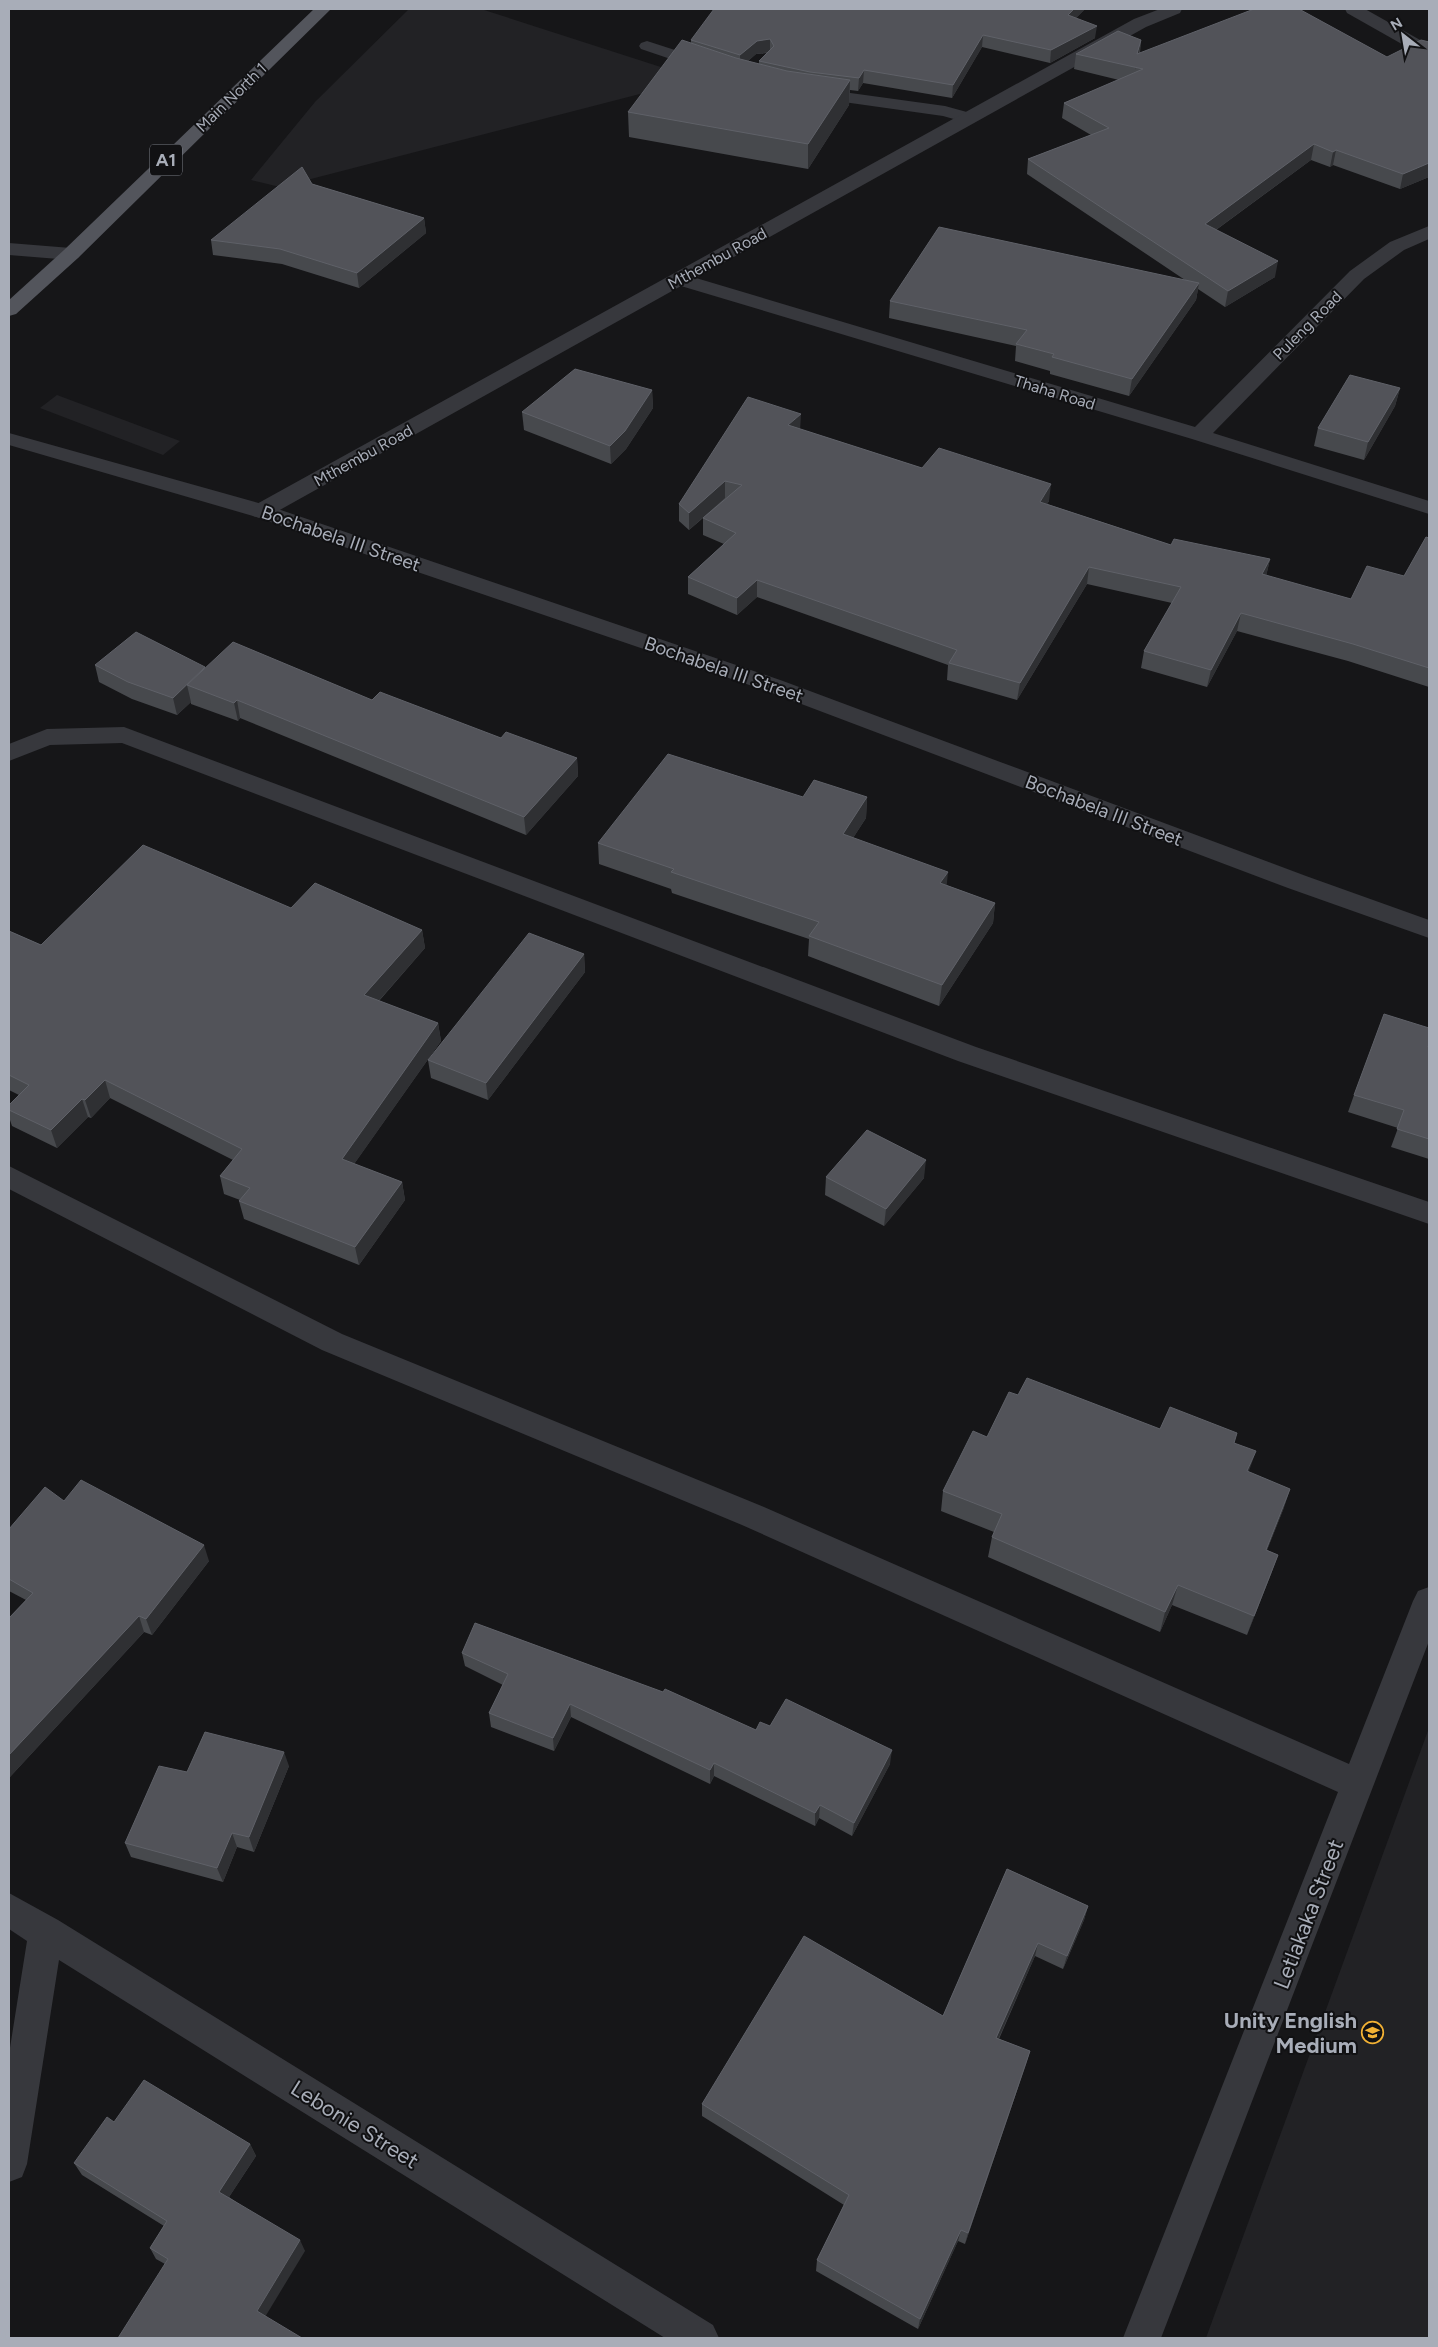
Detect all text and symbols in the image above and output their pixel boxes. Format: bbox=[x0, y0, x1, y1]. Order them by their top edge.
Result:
north arrow bbox=[1378, 10, 1428, 60]
text: N bbox=[1388, 14, 1406, 34]
street label: Main North 1 bbox=[192, 59, 271, 136]
road number: A1 bbox=[150, 144, 182, 176]
street label: Mthembu Road bbox=[665, 223, 770, 293]
street label: Puleng Road bbox=[1269, 287, 1346, 364]
street label: Thaha Road bbox=[1012, 371, 1098, 414]
street label: Mthembu Road bbox=[311, 420, 416, 490]
street label: Bochabela III Street bbox=[258, 500, 423, 576]
street label: Bochabela III Street bbox=[641, 631, 806, 707]
street label: Bochabela III Street bbox=[1022, 770, 1186, 851]
street label: Letlakaka Street bbox=[1268, 1836, 1349, 1993]
place label: Unity English Medium bbox=[1224, 2007, 1357, 2059]
school or university icon: Unity English Medium bbox=[1361, 2021, 1385, 2045]
street label: Lebonie Street bbox=[286, 2074, 424, 2174]

